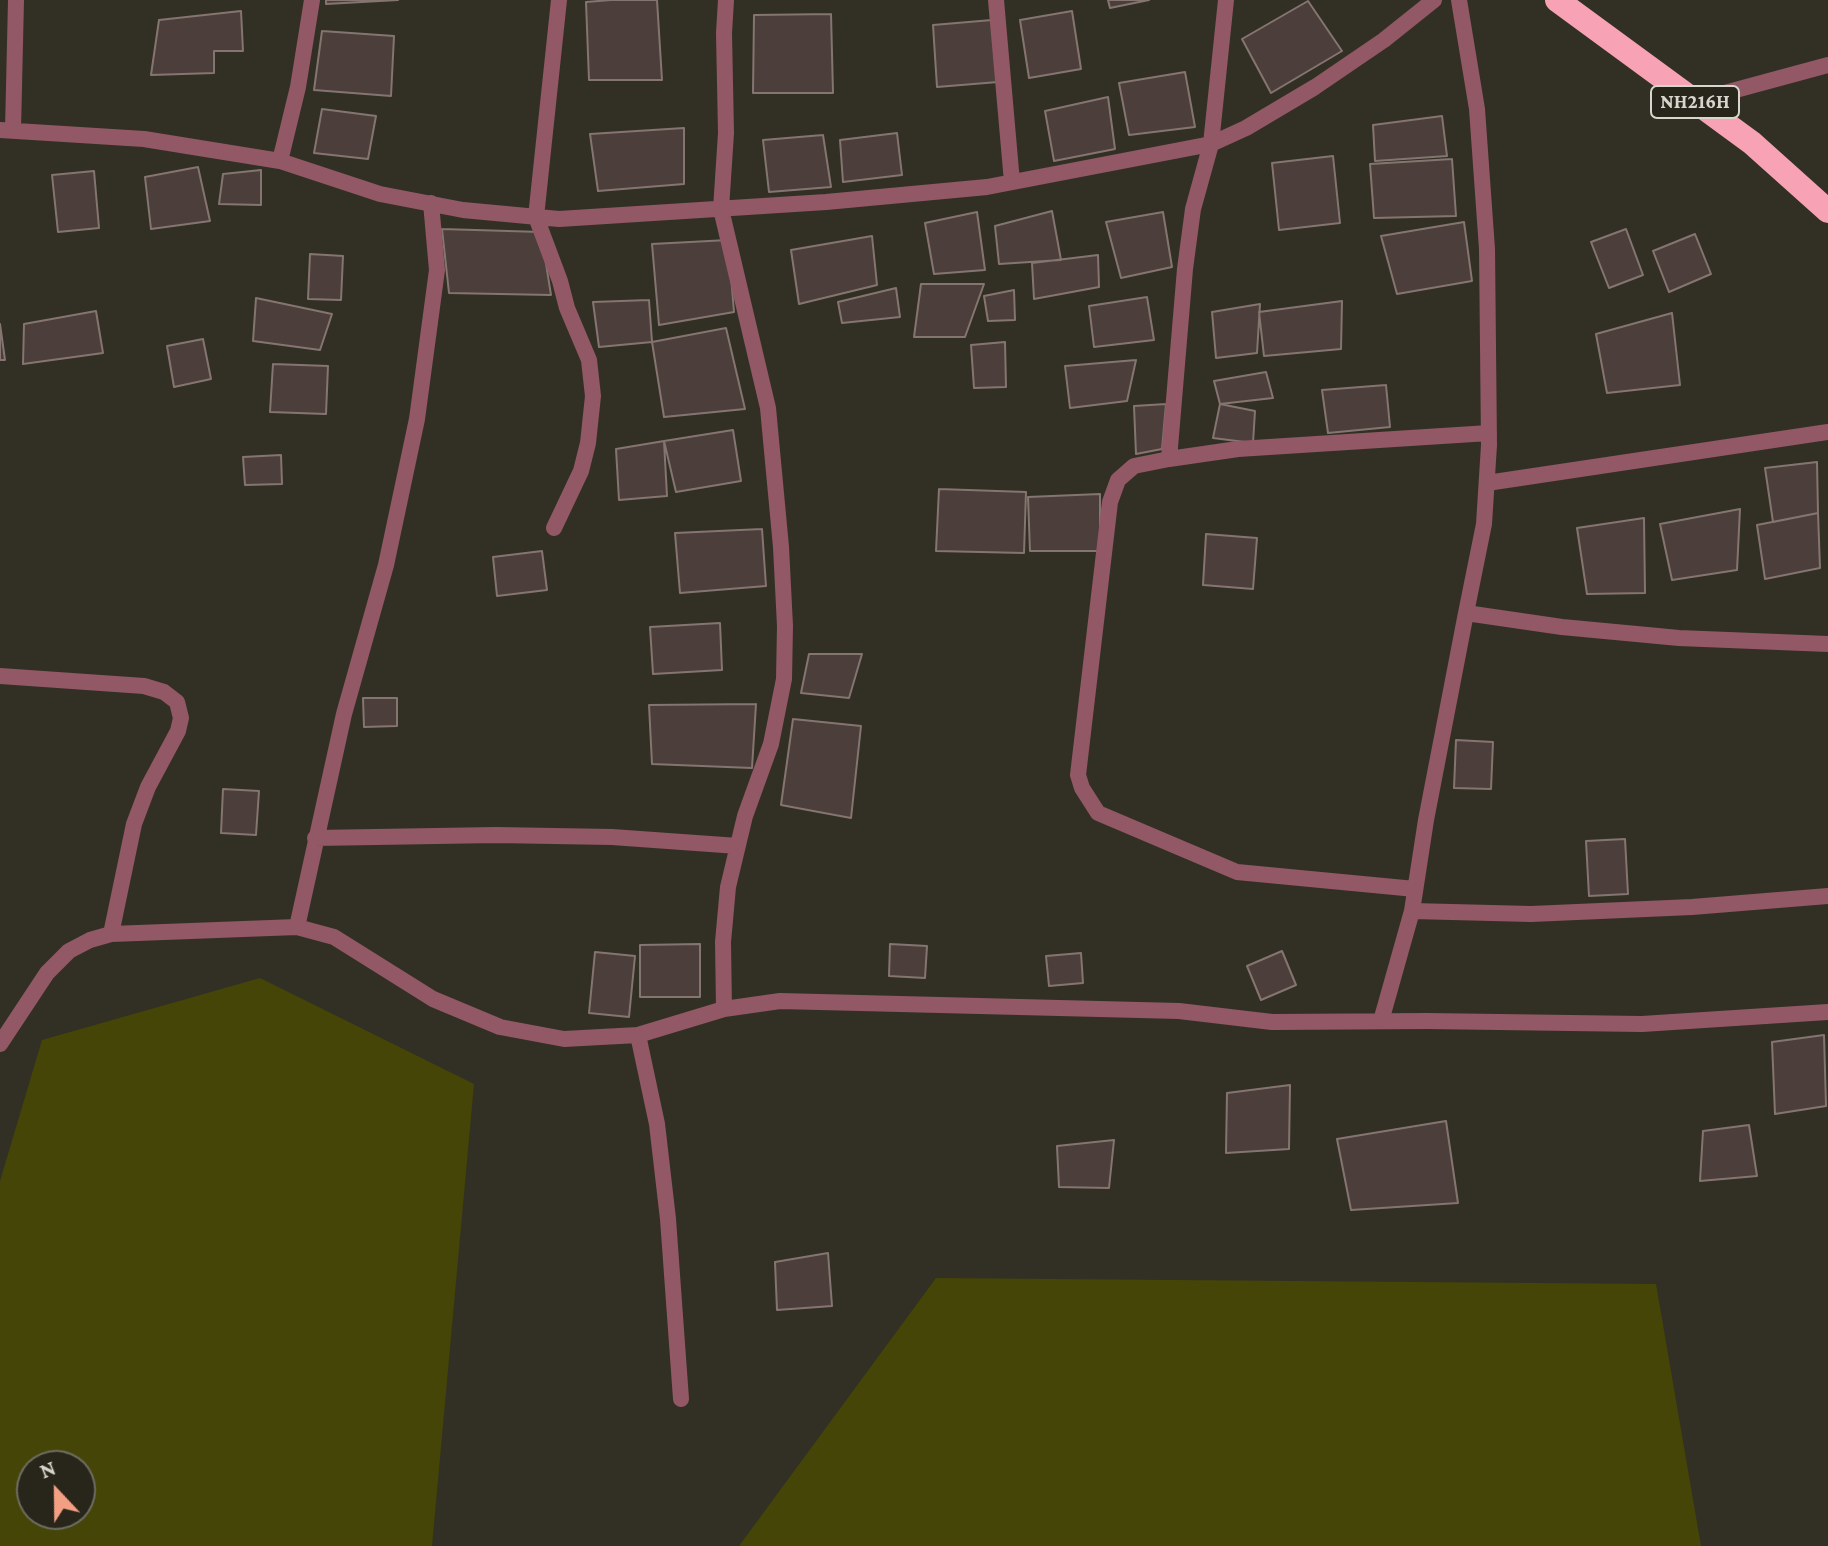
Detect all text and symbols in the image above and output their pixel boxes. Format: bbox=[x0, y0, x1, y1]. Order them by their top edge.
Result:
road number: NH216H bbox=[1651, 86, 1739, 118]
north arrow bbox=[16, 1450, 96, 1530]
text: N bbox=[36, 1455, 59, 1484]

